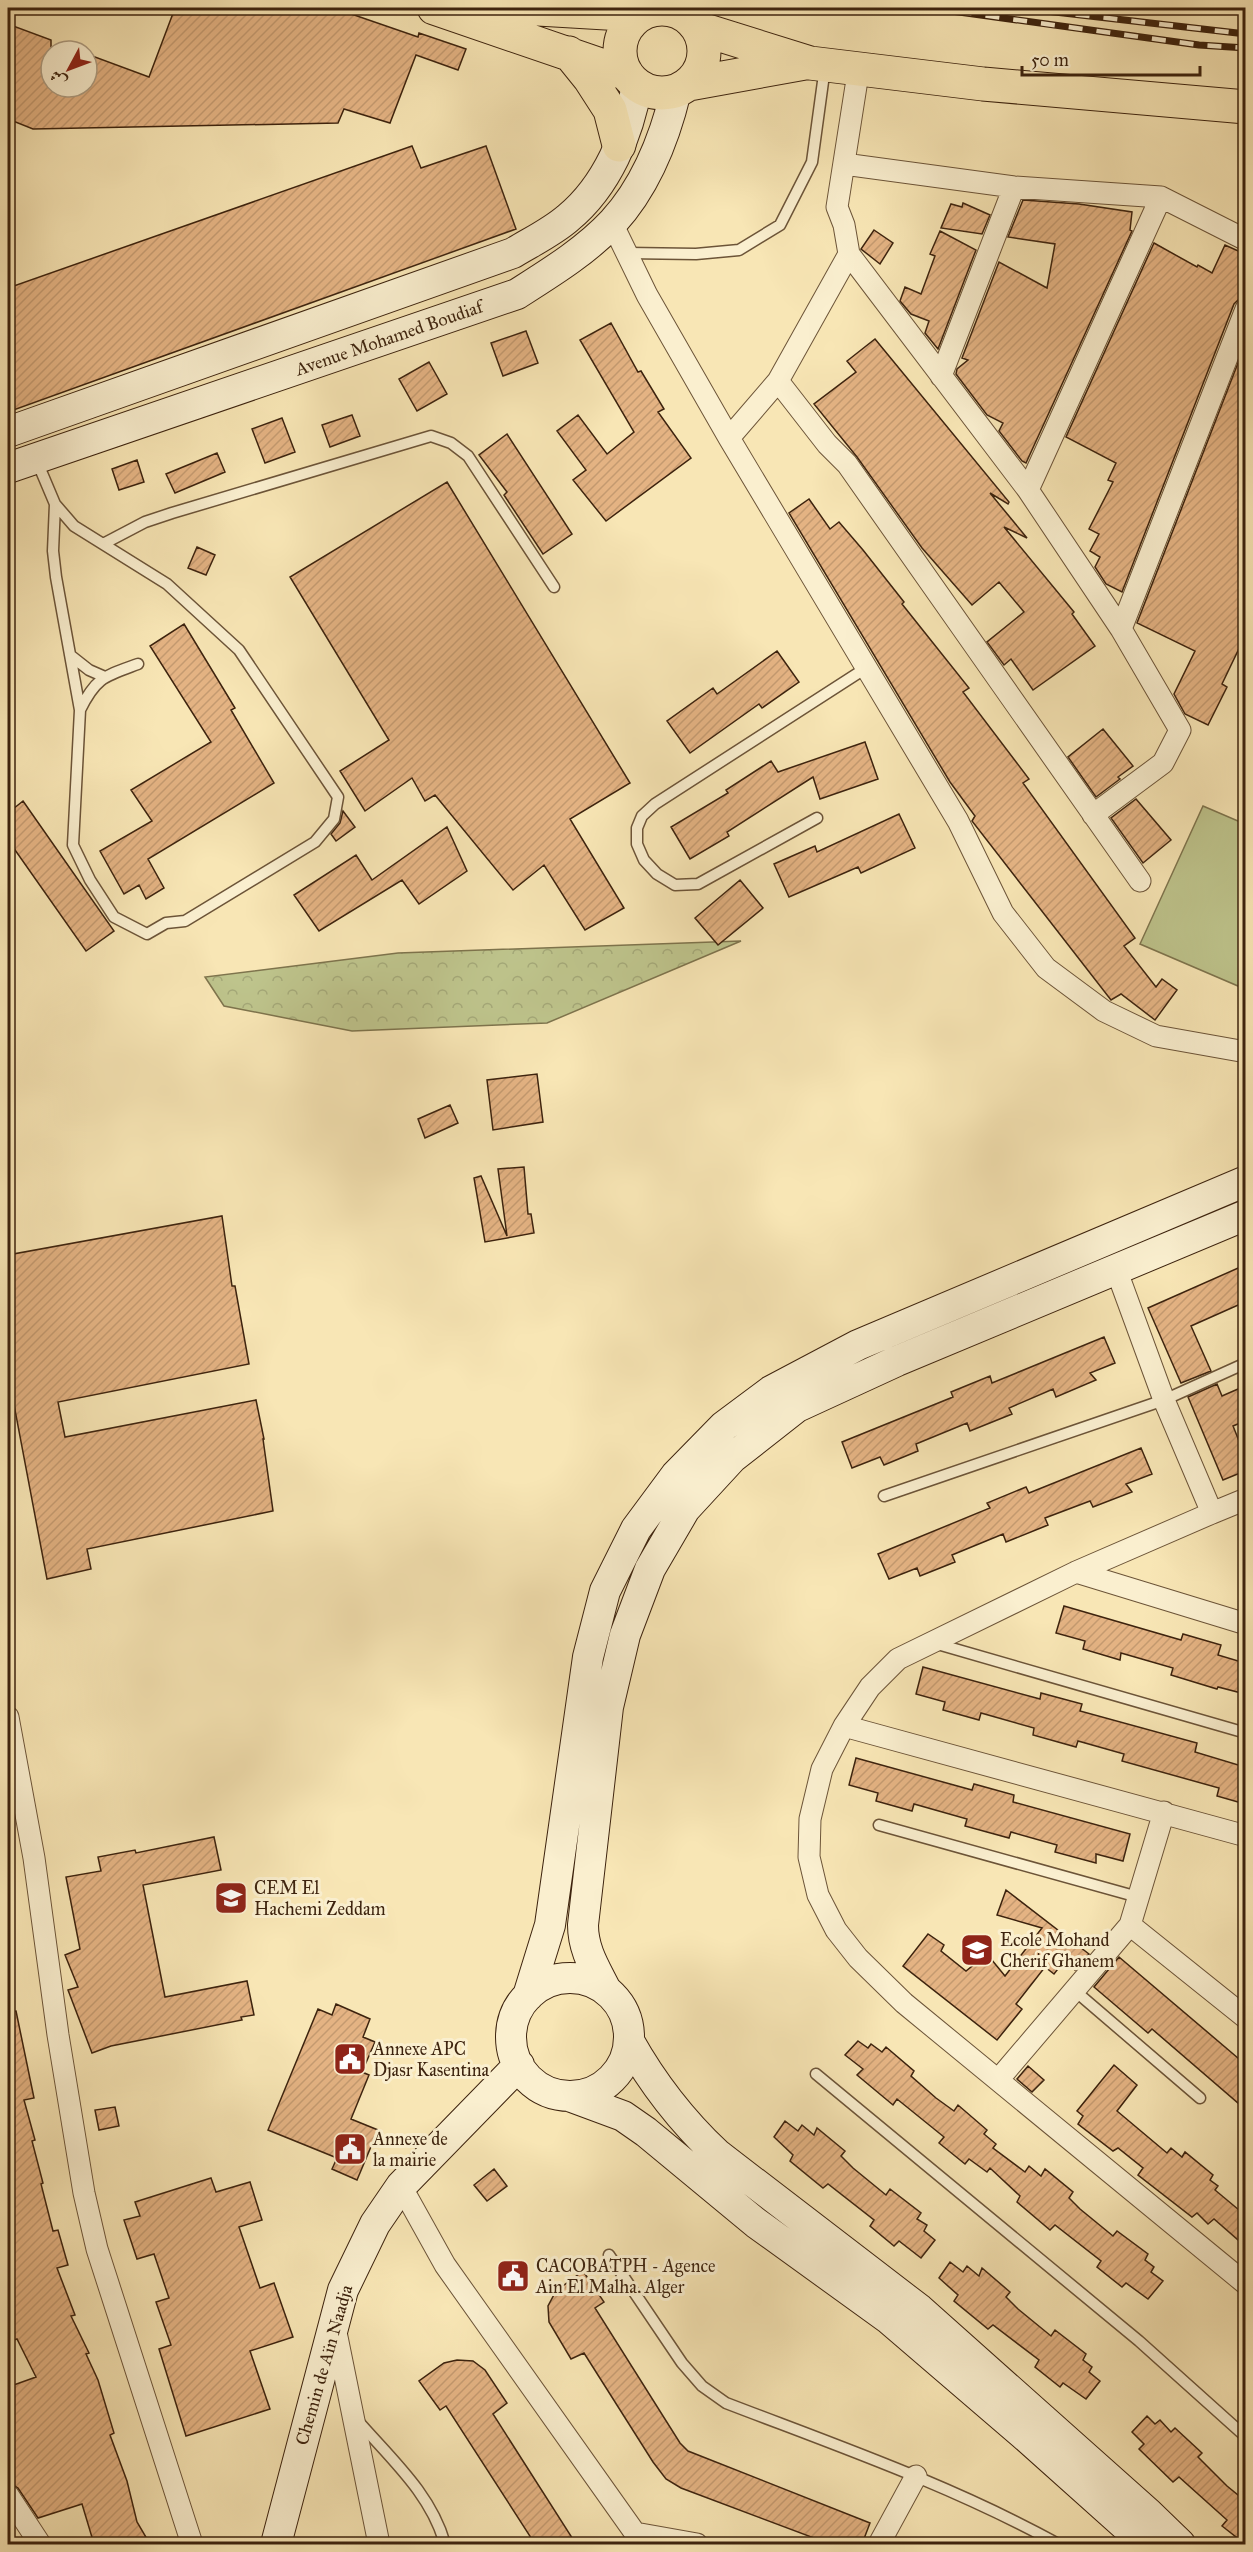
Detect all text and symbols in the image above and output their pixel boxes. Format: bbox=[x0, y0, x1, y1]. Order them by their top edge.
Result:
north arrow bbox=[39, 39, 99, 99]
scale bar bbox=[1022, 39, 1200, 77]
text: 50 m bbox=[1031, 49, 1069, 71]
text: ش bbox=[46, 66, 70, 91]
street label: Avenue Mohamed Boudiaf bbox=[291, 295, 488, 381]
place label: CEM El Hachemi Zeddam bbox=[254, 1877, 386, 1920]
school or university icon: CEM El Hachemi Zeddam bbox=[213, 1880, 249, 1916]
place label: Ecole Mohand Cherif Ghanem bbox=[1000, 1929, 1115, 1972]
school or university icon: Ecole Mohand Cherif Ghanem bbox=[959, 1932, 995, 1968]
place label: Annexe APC Djasr Kasentina bbox=[372, 2038, 490, 2081]
public building icon: Annexe APC Djasr Kasentina bbox=[332, 2041, 368, 2077]
place label: Annexe de la mairie bbox=[372, 2128, 448, 2171]
public building icon: Annexe de la mairie bbox=[332, 2131, 368, 2167]
place label: CACOBATPH - Agence Ain El Malha. Alger bbox=[535, 2255, 716, 2299]
public building icon: CACOBATPH - Agence Ain El Malha. Alger bbox=[495, 2258, 531, 2294]
street label: Chemin de Aïn Naadja bbox=[291, 2282, 358, 2448]

